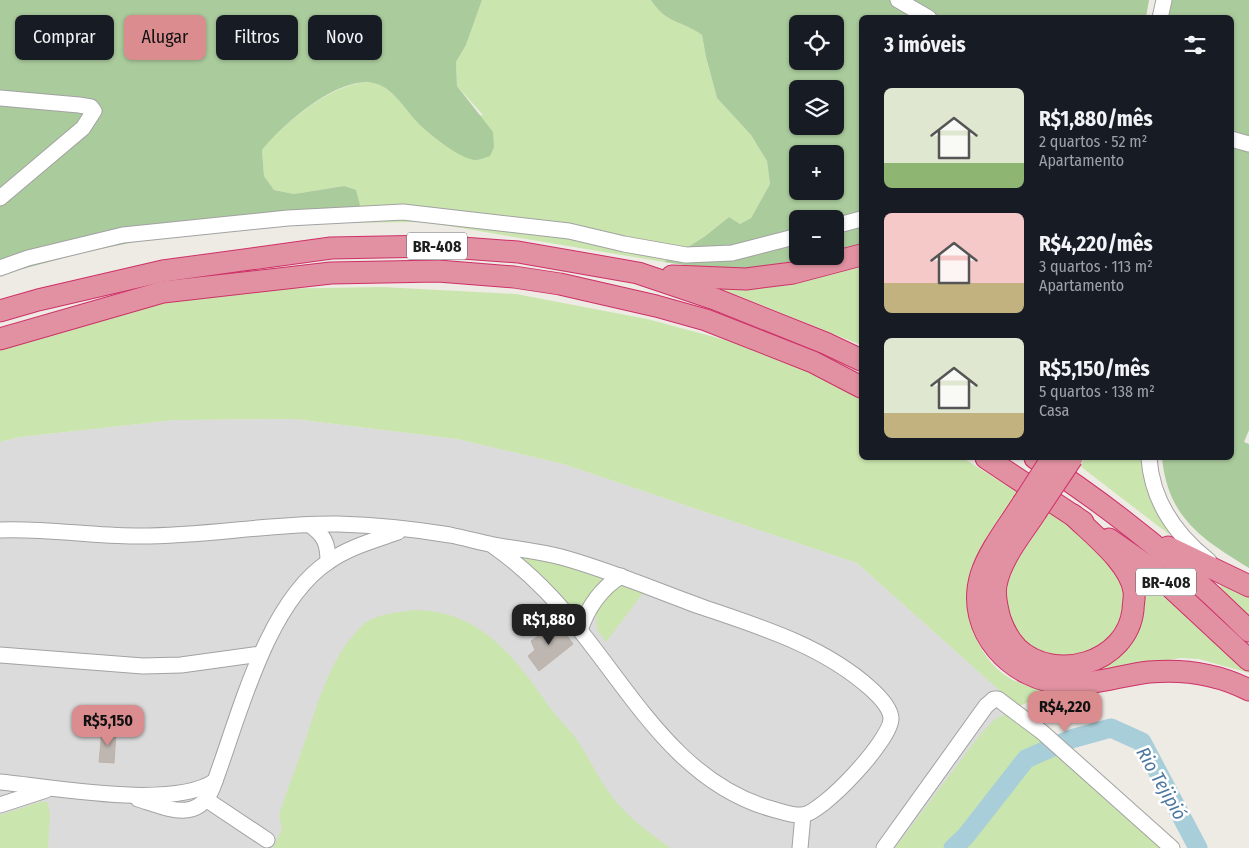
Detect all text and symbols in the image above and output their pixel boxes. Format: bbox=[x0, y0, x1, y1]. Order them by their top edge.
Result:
chip: Comprar bbox=[15, 15, 114, 60]
chip: Alugar bbox=[124, 15, 206, 60]
chip: Filtros bbox=[216, 15, 298, 60]
chip: Novo bbox=[308, 15, 382, 60]
map controls bbox=[789, 15, 844, 265]
button: locate bbox=[789, 15, 844, 70]
icon: filters bbox=[1181, 31, 1209, 59]
text: 3 imóveis bbox=[884, 32, 966, 58]
button: layers bbox=[789, 80, 844, 135]
text: R$1,880/mês bbox=[1039, 106, 1153, 132]
icon: home bbox=[924, 108, 984, 168]
text: 2 quartos · 52 m² bbox=[1039, 132, 1147, 151]
button: + bbox=[789, 145, 844, 200]
text: Apartamento bbox=[1039, 151, 1124, 170]
button: − bbox=[789, 210, 844, 265]
text: R$4,220/mês bbox=[1039, 231, 1153, 257]
road number: BR-408 bbox=[407, 232, 467, 260]
icon: home bbox=[924, 233, 984, 293]
text: 3 quartos · 113 m² bbox=[1039, 257, 1153, 276]
text: Apartamento bbox=[1039, 276, 1124, 295]
text: R$5,150/mês bbox=[1039, 356, 1150, 382]
icon: home bbox=[924, 358, 984, 418]
text: 5 quartos · 138 m² bbox=[1039, 382, 1155, 401]
text: Casa bbox=[1039, 401, 1069, 420]
road number: BR-408 bbox=[1136, 568, 1196, 596]
pin: R$1,880 bbox=[503, 604, 595, 646]
text: R$1,880 bbox=[523, 610, 575, 629]
pin: R$4,220 bbox=[1019, 690, 1111, 733]
text: R$4,220 bbox=[1039, 697, 1091, 716]
pin: R$5,150 bbox=[62, 704, 154, 747]
text: R$5,150 bbox=[83, 711, 133, 730]
water label: Rio Tejipió bbox=[1131, 743, 1192, 824]

